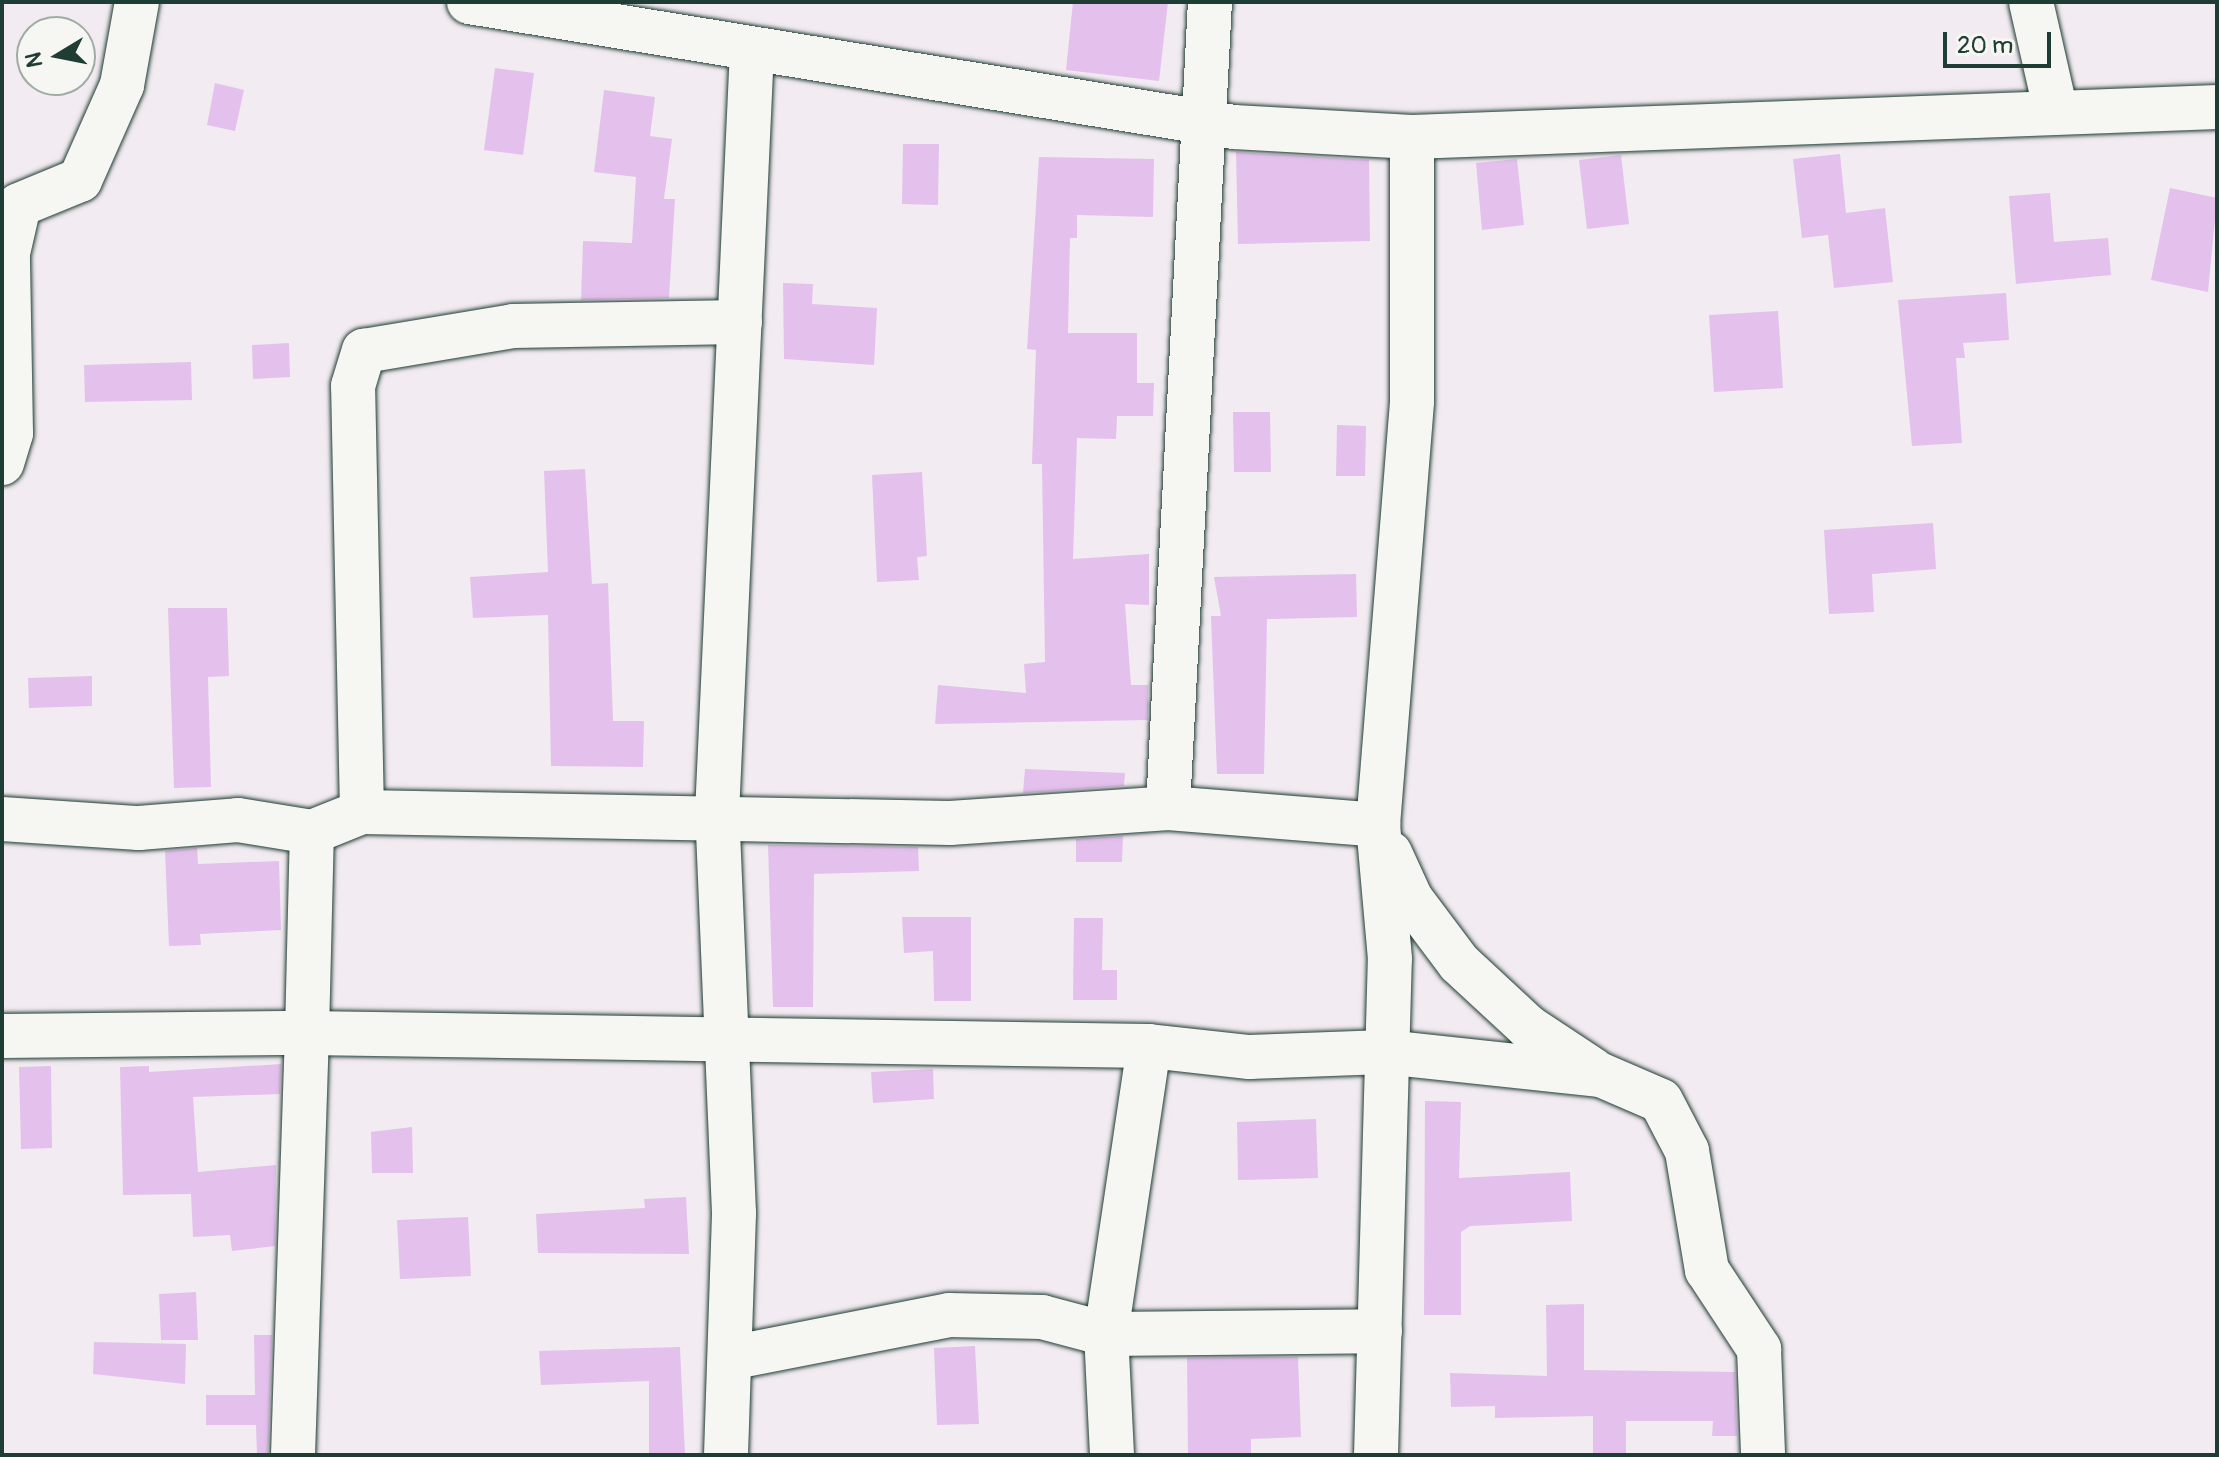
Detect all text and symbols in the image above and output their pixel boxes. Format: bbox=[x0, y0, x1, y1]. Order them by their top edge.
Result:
north arrow bbox=[16, 16, 96, 96]
scale bar bbox=[1947, 16, 2055, 66]
text: 20 m bbox=[1957, 31, 2013, 60]
text: N bbox=[19, 50, 49, 70]

